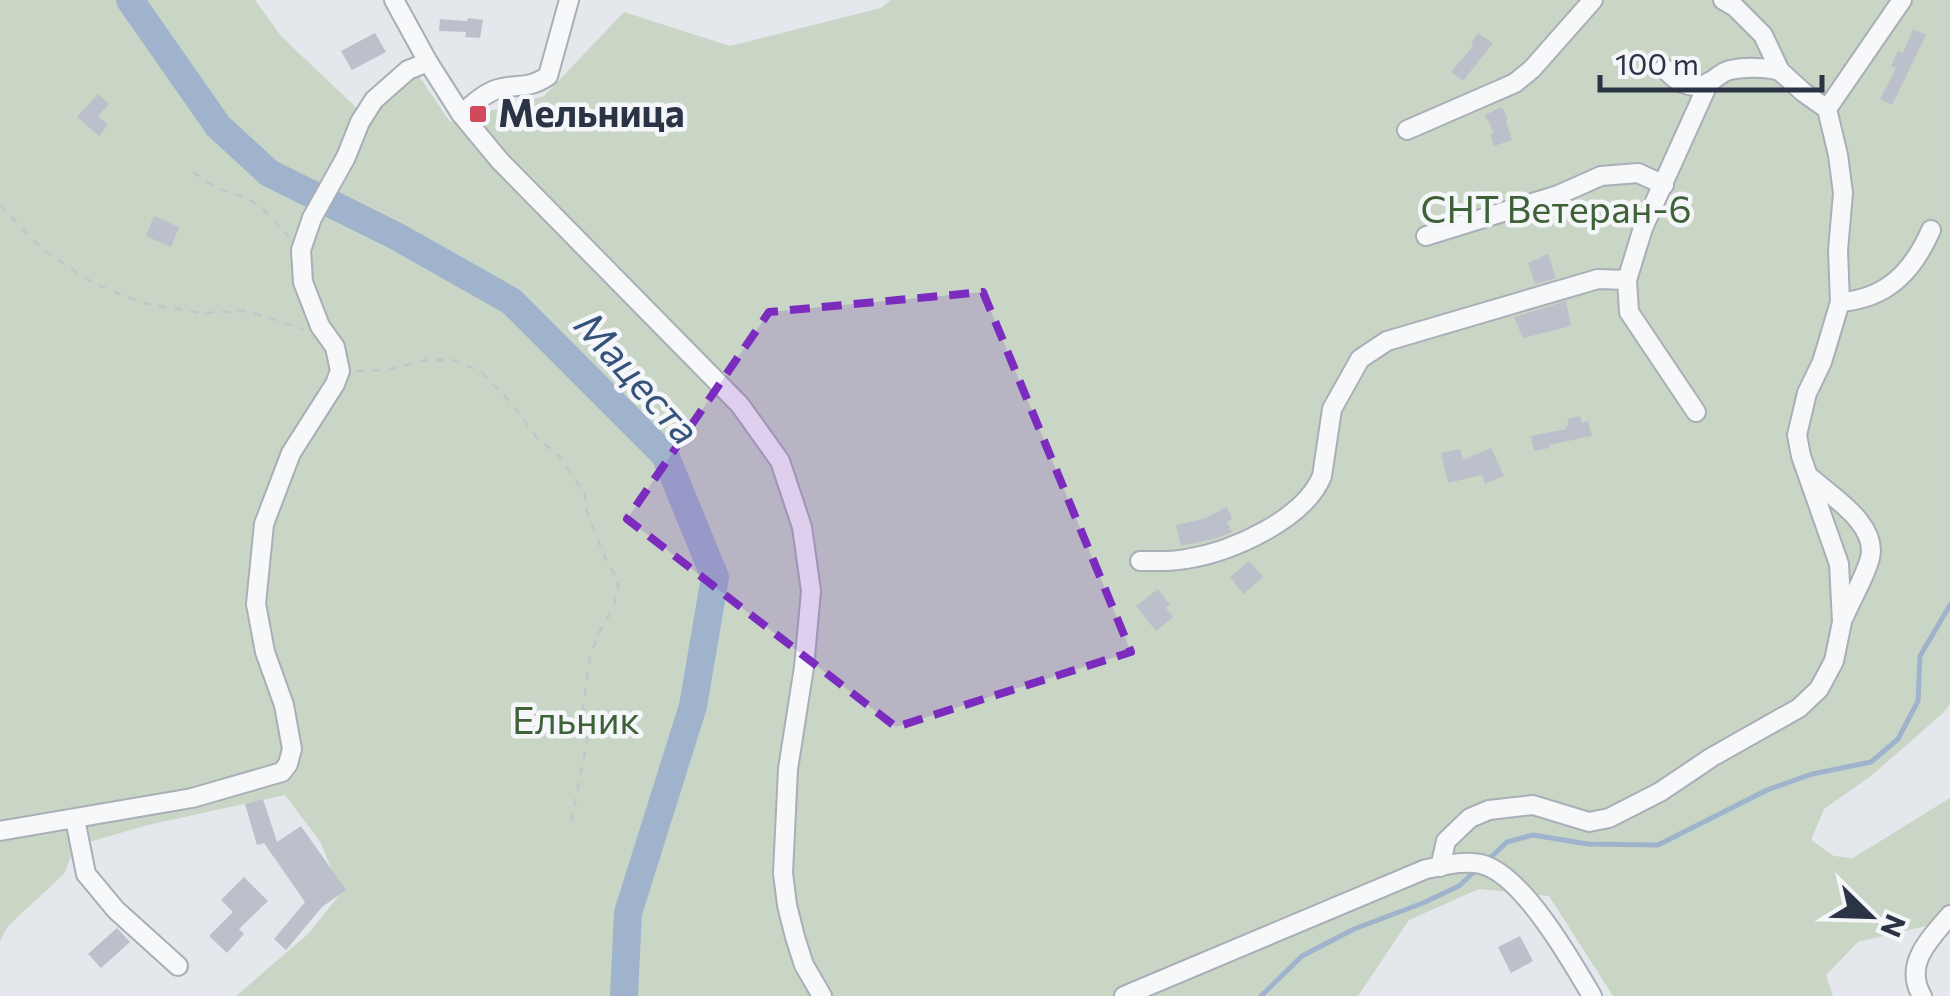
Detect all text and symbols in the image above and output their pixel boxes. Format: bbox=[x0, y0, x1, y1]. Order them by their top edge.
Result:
scale bar bbox=[1600, 30, 1822, 92]
text: 100 m bbox=[1615, 44, 1699, 81]
place label: Мельница bbox=[498, 88, 684, 135]
marker: Мельница bbox=[467, 103, 489, 125]
park label: СНТ Ветеран-6 bbox=[1420, 184, 1692, 231]
water label: Мацеста bbox=[566, 300, 711, 453]
park label: Ельник bbox=[512, 695, 640, 742]
north arrow bbox=[1820, 866, 1920, 966]
text: N bbox=[1874, 910, 1914, 942]

